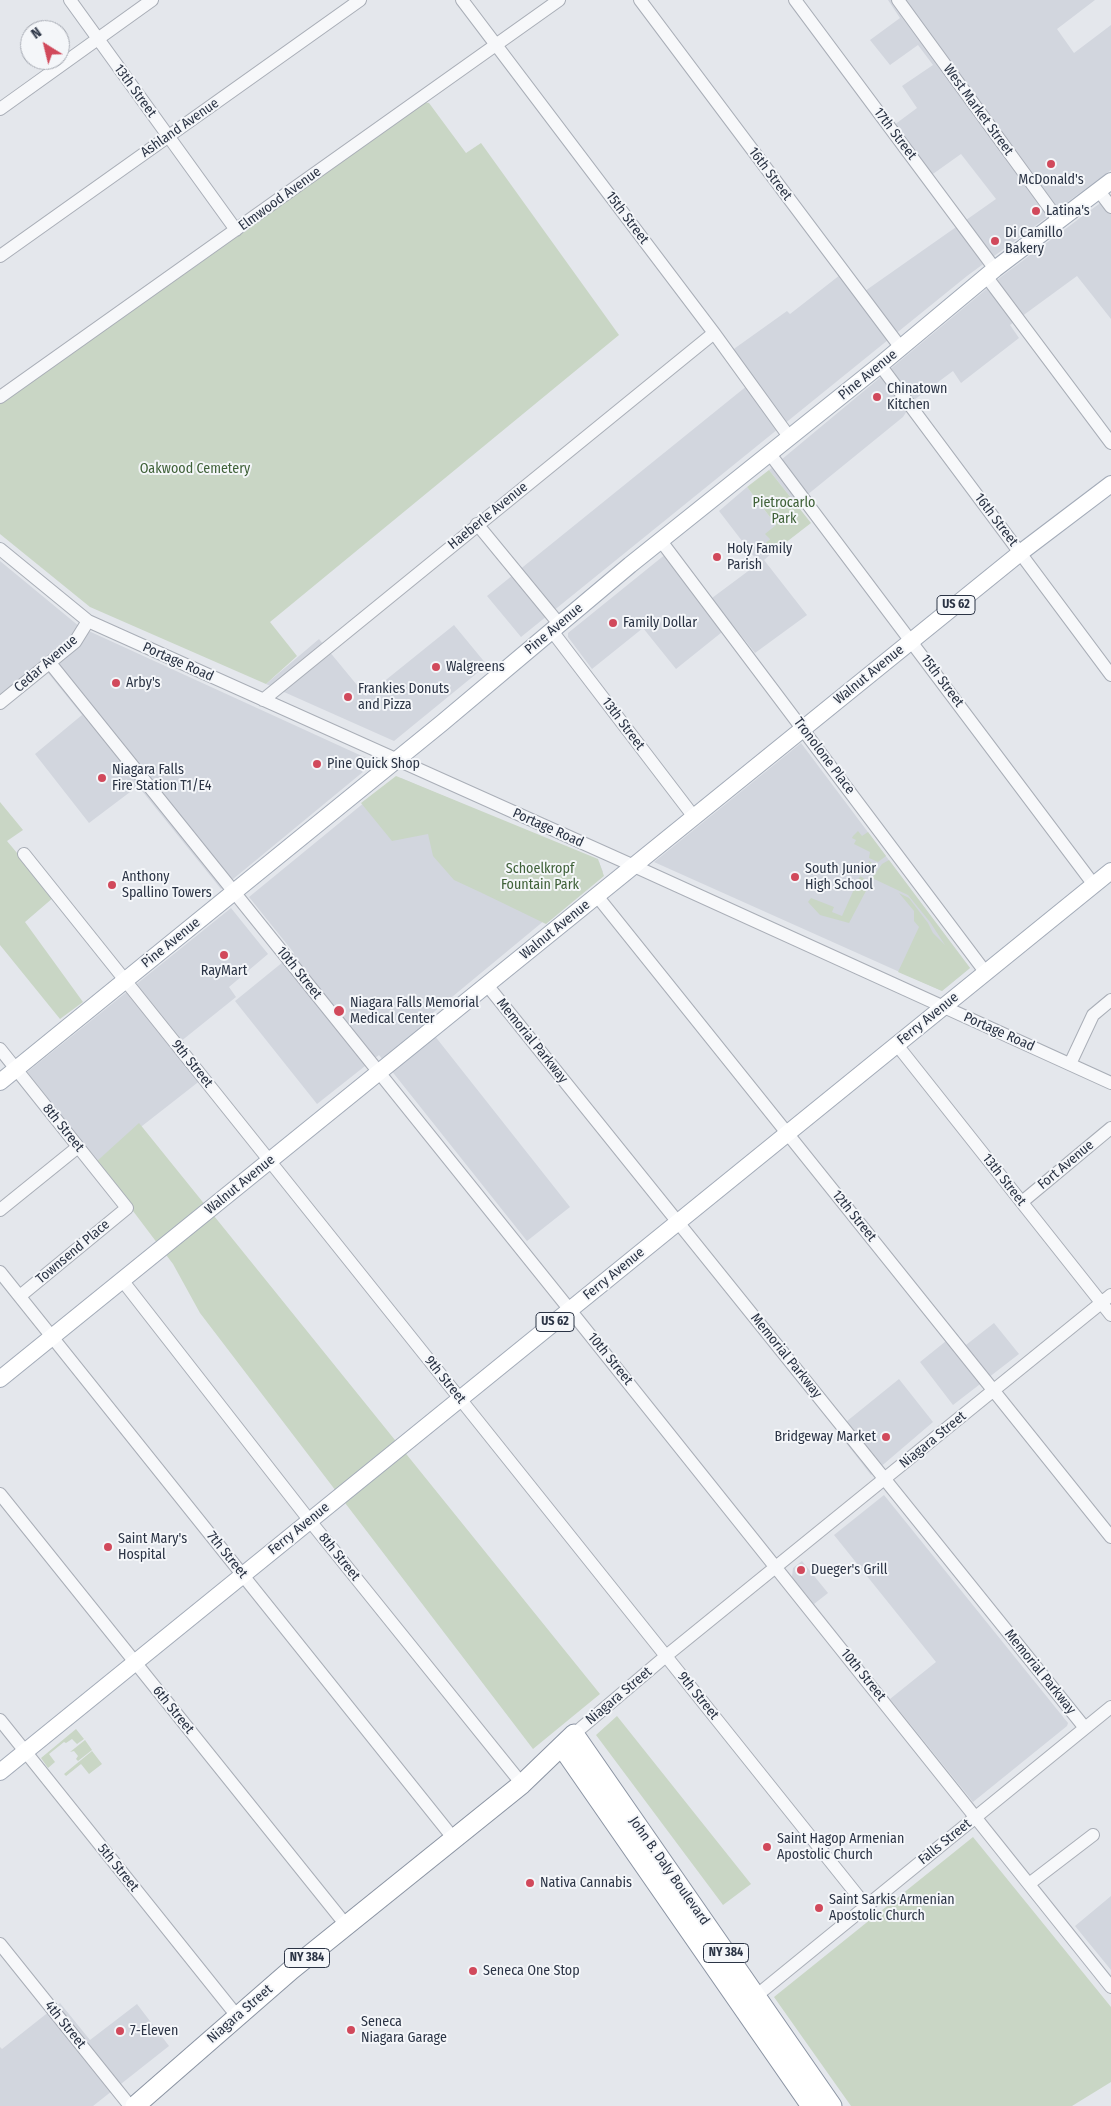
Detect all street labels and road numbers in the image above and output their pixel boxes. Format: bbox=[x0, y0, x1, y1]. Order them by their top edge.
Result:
street label: 13th Street bbox=[110, 61, 160, 121]
street label: West Market Street bbox=[939, 61, 1017, 159]
street label: Ashland Avenue bbox=[138, 95, 222, 161]
street label: 17th Street bbox=[870, 105, 920, 163]
street label: 16th Street bbox=[745, 144, 795, 204]
street label: Elmwood Avenue bbox=[236, 163, 324, 235]
street label: 15th Street bbox=[602, 188, 652, 248]
street label: Pine Avenue bbox=[835, 346, 901, 404]
street label: Haeberle Avenue bbox=[445, 479, 531, 553]
street label: 16th Street bbox=[971, 490, 1021, 550]
road number: US 62 bbox=[937, 596, 975, 614]
street label: Pine Avenue bbox=[522, 600, 586, 658]
street label: Cedar Avenue bbox=[11, 632, 81, 696]
street label: Portage Road bbox=[140, 639, 216, 685]
street label: Walnut Avenue bbox=[831, 642, 907, 708]
street label: 15th Street bbox=[917, 651, 967, 711]
street label: 13th Street bbox=[598, 694, 648, 754]
street label: Tronolone Place bbox=[790, 714, 858, 798]
street label: Portage Road bbox=[510, 805, 586, 851]
street label: Walnut Avenue bbox=[517, 897, 593, 963]
street label: Pine Avenue bbox=[138, 914, 204, 972]
street label: 10th Street bbox=[273, 943, 325, 1003]
street label: Ferry Avenue bbox=[894, 989, 962, 1049]
street label: Memorial Parkway bbox=[493, 995, 571, 1087]
street label: Portage Road bbox=[961, 1009, 1037, 1055]
street label: 9th Street bbox=[168, 1037, 216, 1091]
street label: 8th Street bbox=[39, 1101, 87, 1155]
street label: Fort Avenue bbox=[1035, 1137, 1097, 1193]
street label: 13th Street bbox=[978, 1151, 1030, 1209]
street label: Walnut Avenue bbox=[202, 1152, 278, 1218]
street label: 12th Street bbox=[828, 1187, 880, 1245]
street label: Townsend Place bbox=[33, 1216, 113, 1288]
street label: Ferry Avenue bbox=[580, 1244, 648, 1304]
street label: Memorial Parkway bbox=[747, 1310, 825, 1402]
road number: US 62 bbox=[536, 1312, 574, 1331]
street label: 10th Street bbox=[584, 1329, 636, 1389]
street label: 9th Street bbox=[421, 1353, 469, 1407]
street label: Niagara Street bbox=[896, 1408, 970, 1472]
street label: Ferry Avenue bbox=[265, 1499, 333, 1559]
street label: 7th Street bbox=[203, 1528, 251, 1582]
street label: 8th Street bbox=[315, 1530, 363, 1584]
street label: Memorial Parkway bbox=[1001, 1626, 1079, 1718]
street label: 10th Street bbox=[837, 1645, 889, 1705]
street label: Niagara Street bbox=[583, 1664, 655, 1728]
street label: 9th Street bbox=[674, 1669, 722, 1723]
street label: 6th Street bbox=[149, 1683, 197, 1737]
street label: John B. Daly Boulevard bbox=[625, 1813, 713, 1929]
street label: Falls Street bbox=[915, 1816, 975, 1868]
street label: 5th Street bbox=[94, 1841, 142, 1895]
road number: NY 384 bbox=[704, 1944, 748, 1962]
road number: NY 384 bbox=[284, 1949, 330, 1968]
street label: Niagara Street bbox=[204, 1981, 276, 2047]
street label: 4th Street bbox=[41, 1998, 89, 2052]

